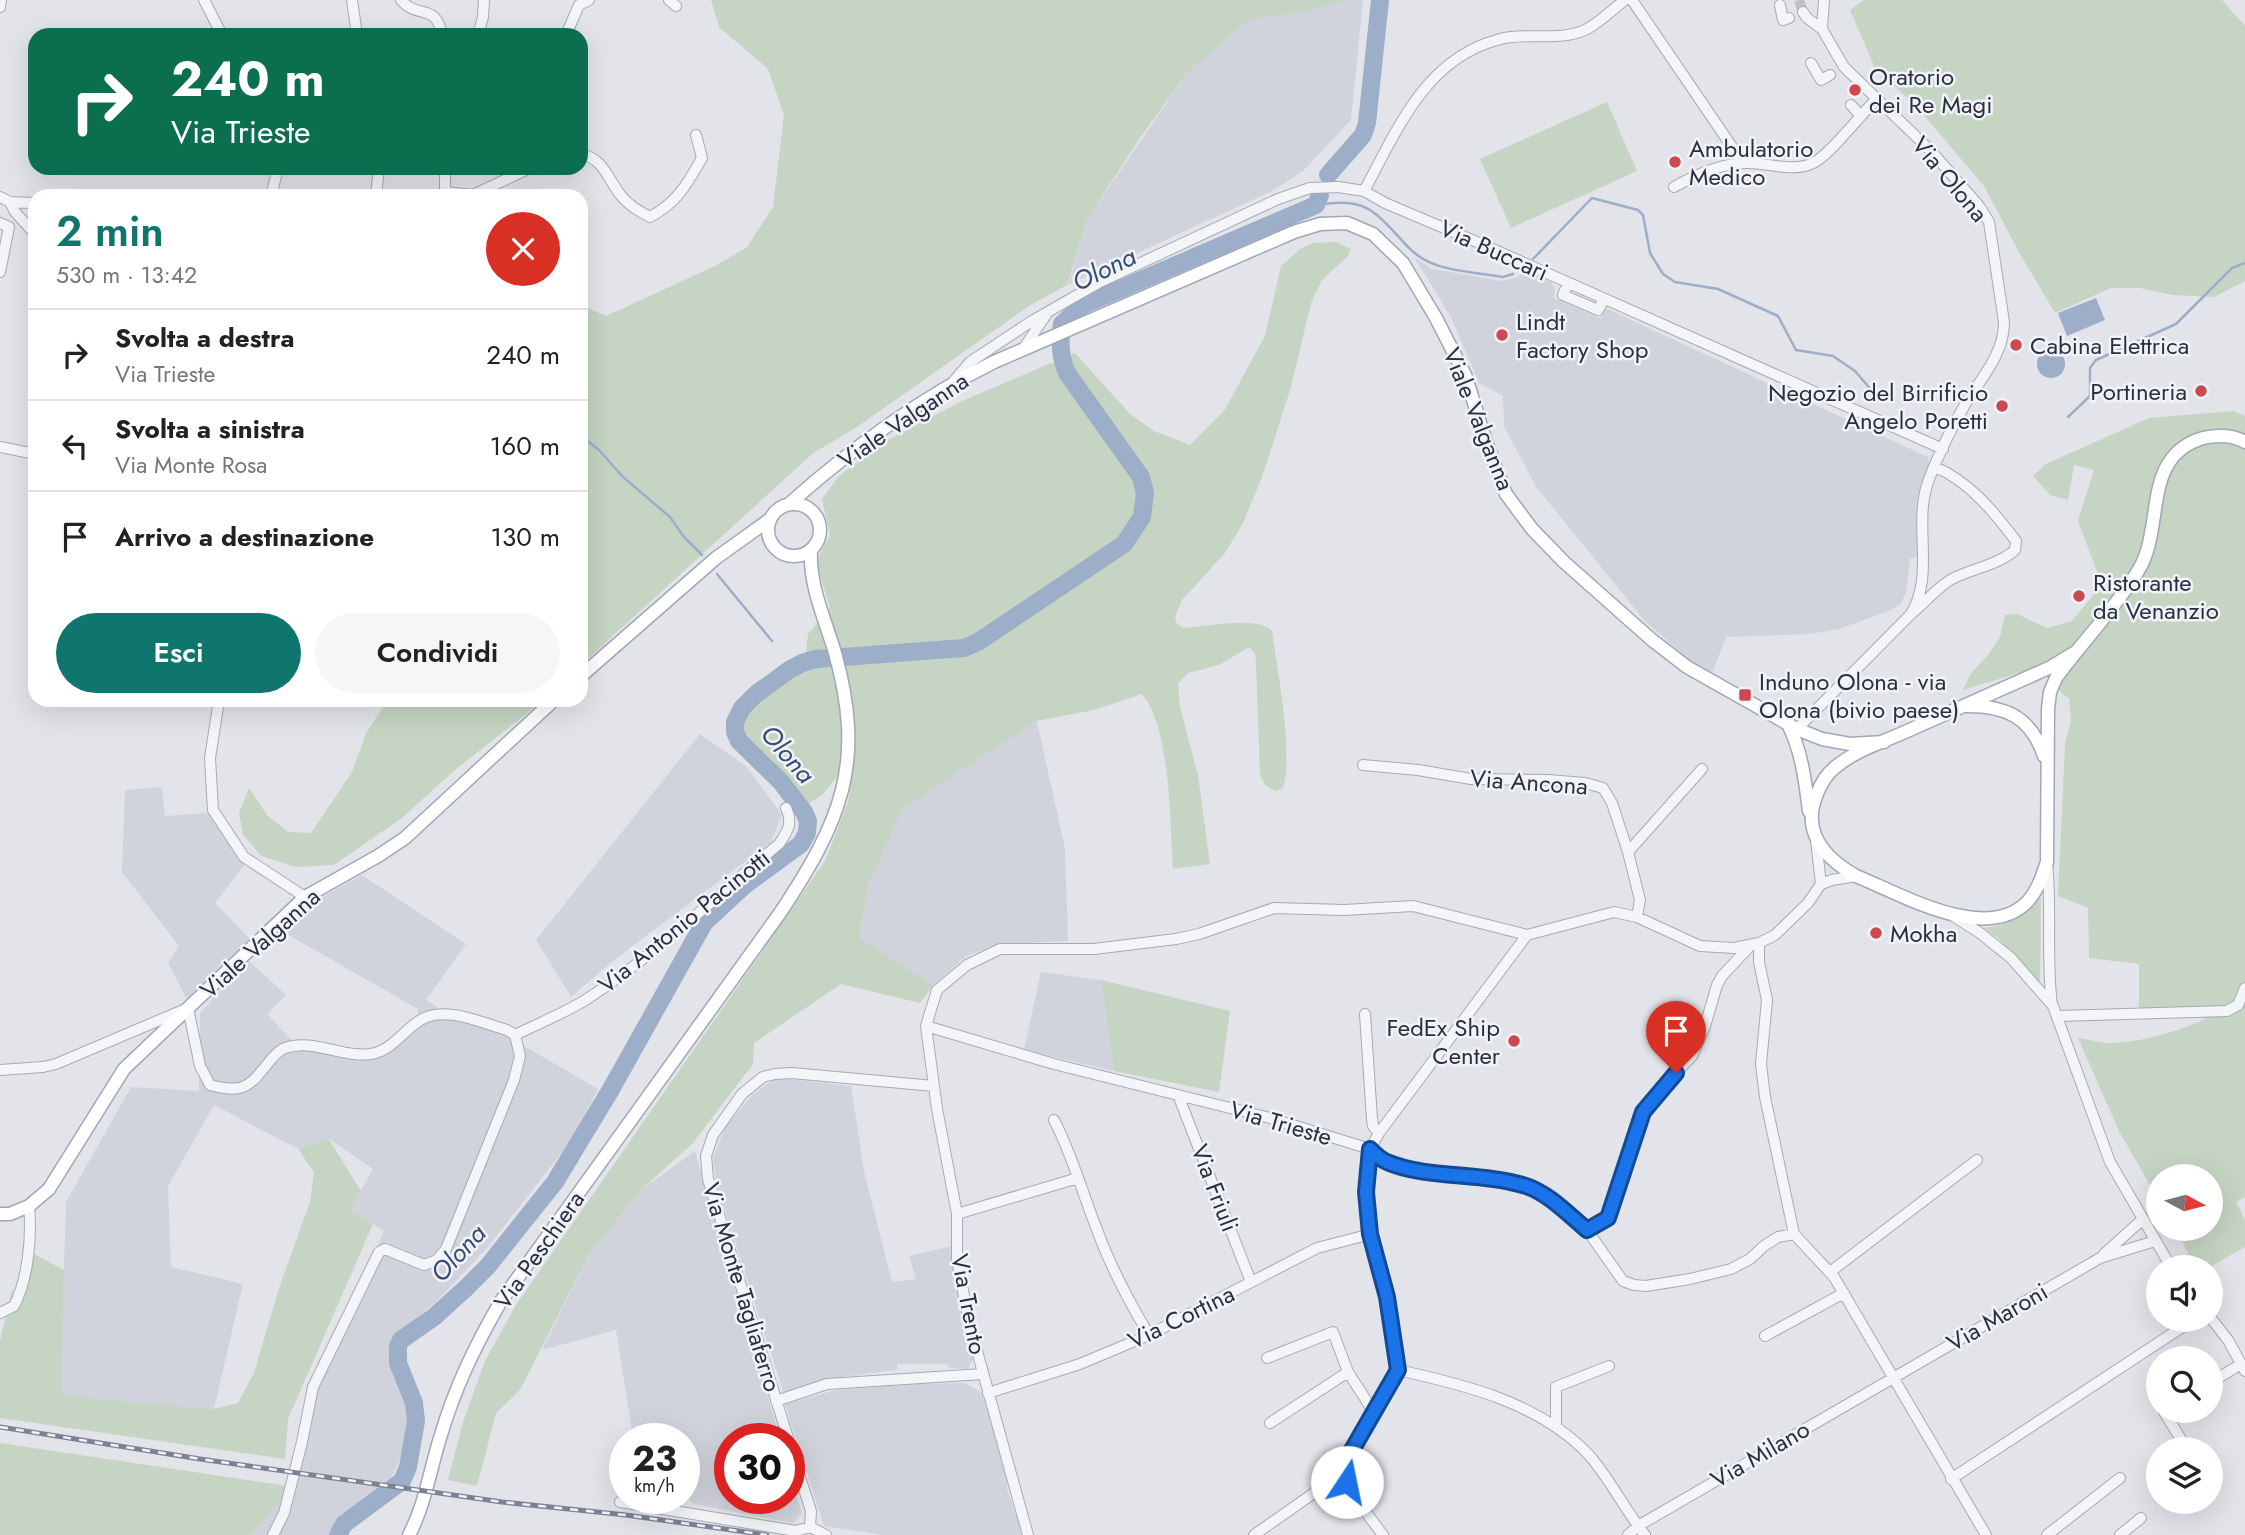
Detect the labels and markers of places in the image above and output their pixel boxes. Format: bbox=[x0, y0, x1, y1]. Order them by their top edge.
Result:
place label: Oratorio dei Re Magi bbox=[1869, 59, 1992, 122]
marker: Oratorio dei Re Magi bbox=[1847, 82, 1863, 98]
place label: Ambulatorio Medico bbox=[1689, 131, 1813, 194]
marker: Ambulatorio Medico bbox=[1667, 154, 1683, 170]
place label: Lindt Factory Shop bbox=[1516, 304, 1648, 367]
marker: Lindt Factory Shop bbox=[1494, 327, 1510, 343]
place label: Cabina Elettrica bbox=[2030, 328, 2189, 363]
marker: Cabina Elettrica bbox=[2008, 337, 2024, 353]
place label: Portineria bbox=[2090, 374, 2187, 409]
place label: Negozio del Birrificio Angelo Poretti bbox=[1768, 375, 1988, 438]
marker: Portineria bbox=[2193, 383, 2209, 399]
marker: Negozio del Birrificio Angelo Poretti bbox=[1994, 398, 2010, 414]
place label: Ristorante da Venanzio bbox=[2093, 565, 2219, 628]
marker: Ristorante da Venanzio bbox=[2071, 588, 2087, 604]
place label: Induno Olona - via Olona (bivio paese) bbox=[1759, 664, 1959, 727]
marker: Induno Olona - via Olona (bivio paese) bbox=[1737, 687, 1753, 703]
place label: Mokha bbox=[1890, 916, 1957, 951]
marker: Mokha bbox=[1868, 925, 1884, 941]
pin bbox=[1646, 1001, 1706, 1073]
place label: FedEx Ship Center bbox=[1387, 1010, 1501, 1073]
marker: FedEx Ship Center bbox=[1506, 1033, 1522, 1049]

